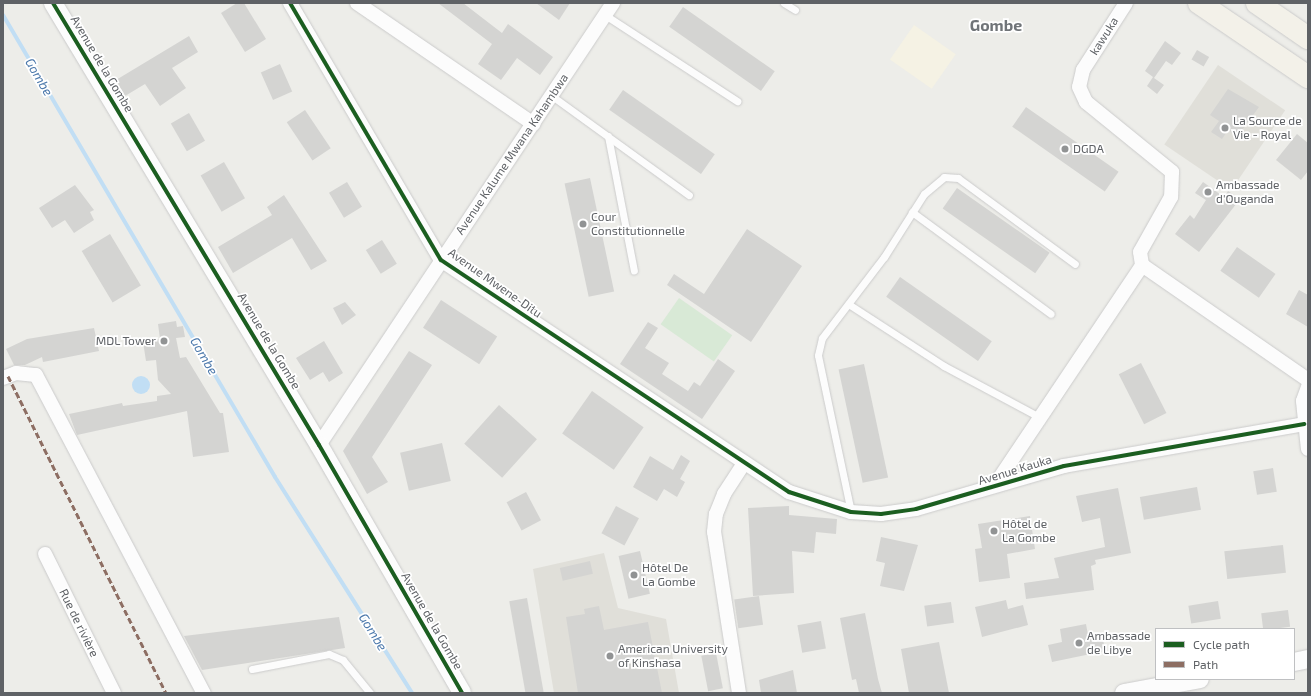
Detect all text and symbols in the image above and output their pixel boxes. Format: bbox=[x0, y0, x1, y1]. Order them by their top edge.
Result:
street label: Avenue de la Gombe bbox=[68, 13, 136, 115]
street label: kawuka bbox=[1087, 14, 1121, 58]
district label: Gombe bbox=[970, 15, 1022, 35]
water label: Gombe bbox=[22, 55, 56, 99]
street label: Avenue Kalume Mwana Kahambwa bbox=[453, 71, 571, 237]
place label: La Source de Vie - Royal bbox=[1233, 114, 1302, 142]
marker: La Source de Vie - Royal bbox=[1220, 123, 1230, 133]
place label: DGDA bbox=[1073, 142, 1104, 156]
marker: DGDA bbox=[1060, 144, 1070, 154]
place label: Ambassade d'Ouganda bbox=[1216, 178, 1280, 206]
marker: Ambassade d'Ouganda bbox=[1203, 187, 1213, 197]
place label: Cour Constitutionnelle bbox=[591, 210, 685, 238]
marker: Cour Constitutionnelle bbox=[578, 219, 588, 229]
street label: Avenue Mwene-Ditu bbox=[445, 245, 545, 321]
street label: Avenue de la Gombe bbox=[235, 290, 303, 392]
place label: MDL Tower bbox=[95, 334, 156, 348]
water label: Gombe bbox=[187, 334, 221, 378]
marker: MDL Tower bbox=[159, 336, 169, 346]
street label: Avenue Kauka bbox=[977, 452, 1053, 488]
place label: Hôtel de La Gombe bbox=[1002, 517, 1056, 545]
marker: Hôtel de La Gombe bbox=[989, 526, 999, 536]
place label: Hôtel De La Gombe bbox=[642, 561, 696, 589]
street label: Avenue de la Gombe bbox=[398, 570, 466, 672]
marker: Hôtel De La Gombe bbox=[629, 570, 639, 580]
street label: Rue de rivière bbox=[56, 587, 102, 659]
water label: Gombe bbox=[355, 610, 391, 654]
legend bbox=[1155, 628, 1295, 680]
place label: Ambassade de Libye bbox=[1087, 629, 1151, 657]
text: Cycle path bbox=[1193, 637, 1250, 651]
marker: Ambassade de Libye bbox=[1074, 638, 1084, 648]
place label: American University of Kinshasa bbox=[618, 642, 728, 670]
marker: American University of Kinshasa bbox=[605, 651, 615, 661]
text: Path bbox=[1193, 657, 1218, 671]

